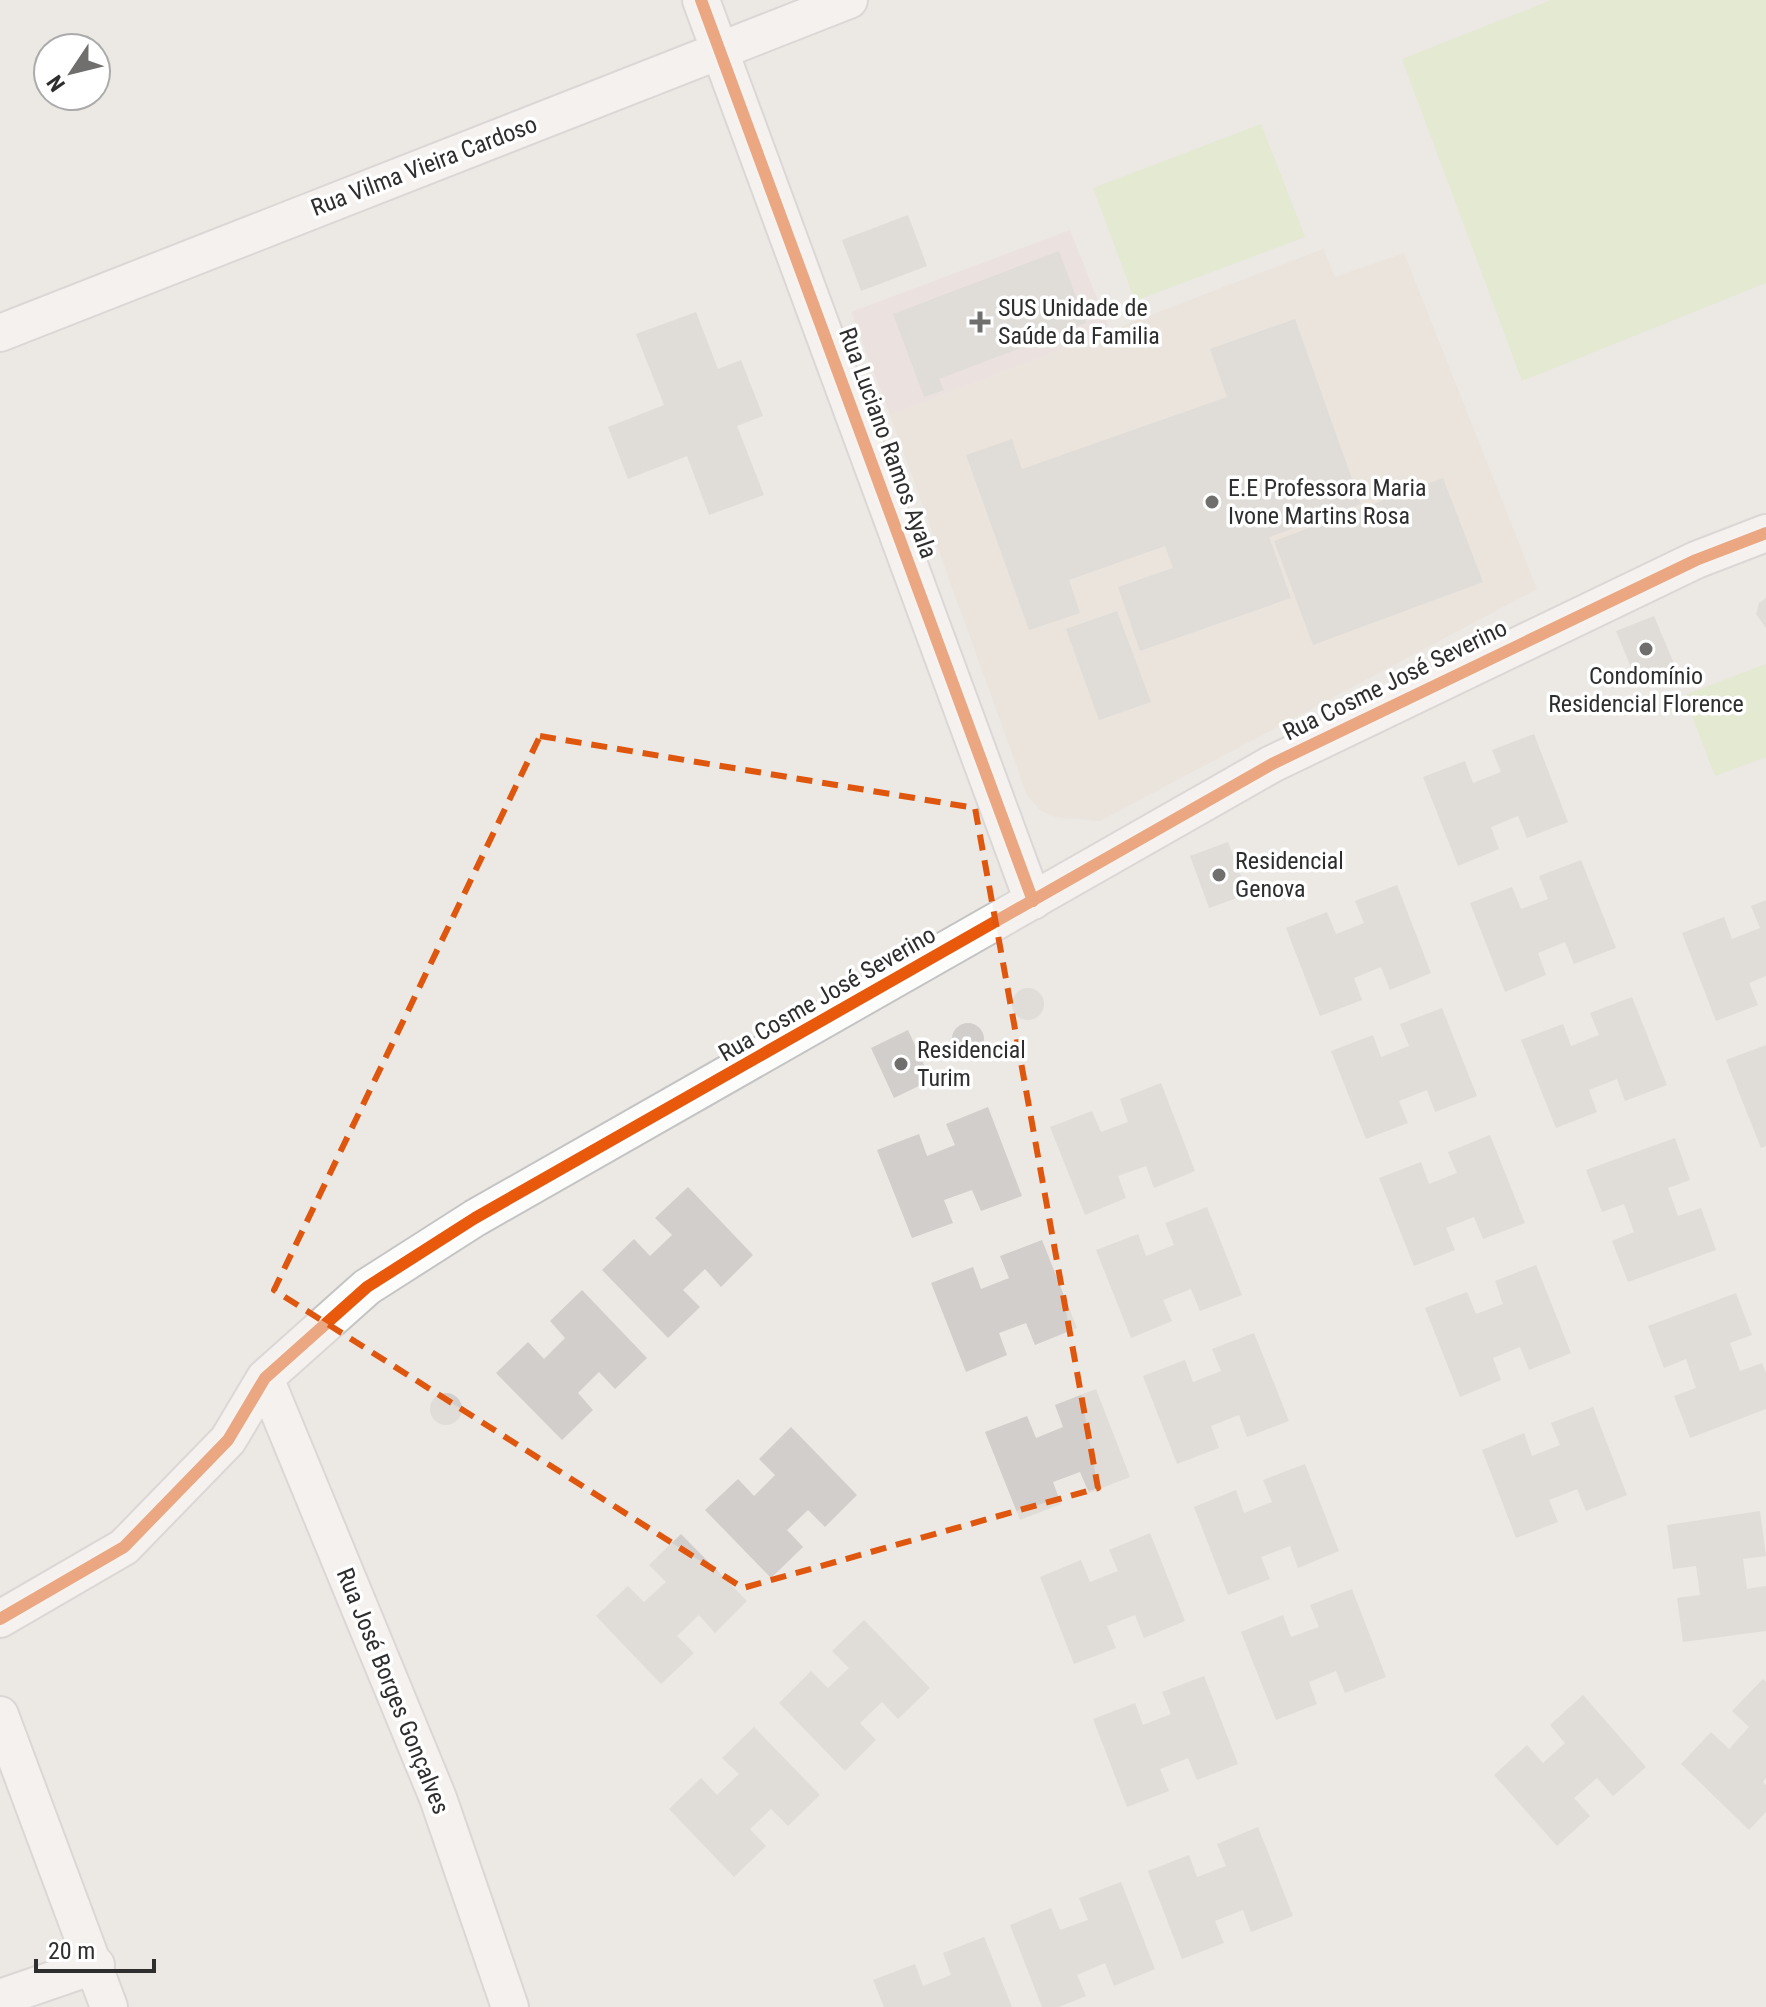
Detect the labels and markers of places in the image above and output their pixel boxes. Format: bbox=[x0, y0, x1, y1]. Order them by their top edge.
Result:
place label: SUS Unidade de Saúde da Familia bbox=[998, 294, 1160, 350]
marker: SUS Unidade de Saúde da Familia bbox=[969, 311, 991, 333]
place label: E.E Professora Maria Ivone Martins Rosa bbox=[1228, 474, 1426, 530]
marker: E.E Professora Maria Ivone Martins Rosa bbox=[1203, 493, 1221, 511]
marker: Condomínio Residencial Florence bbox=[1637, 640, 1655, 658]
place label: Condomínio Residencial Florence bbox=[1548, 662, 1744, 718]
place label: Residencial Genova bbox=[1235, 847, 1344, 903]
marker: Residencial Genova bbox=[1210, 866, 1228, 884]
place label: Residencial Turim bbox=[917, 1036, 1026, 1092]
marker: Residencial Turim bbox=[892, 1055, 910, 1073]

